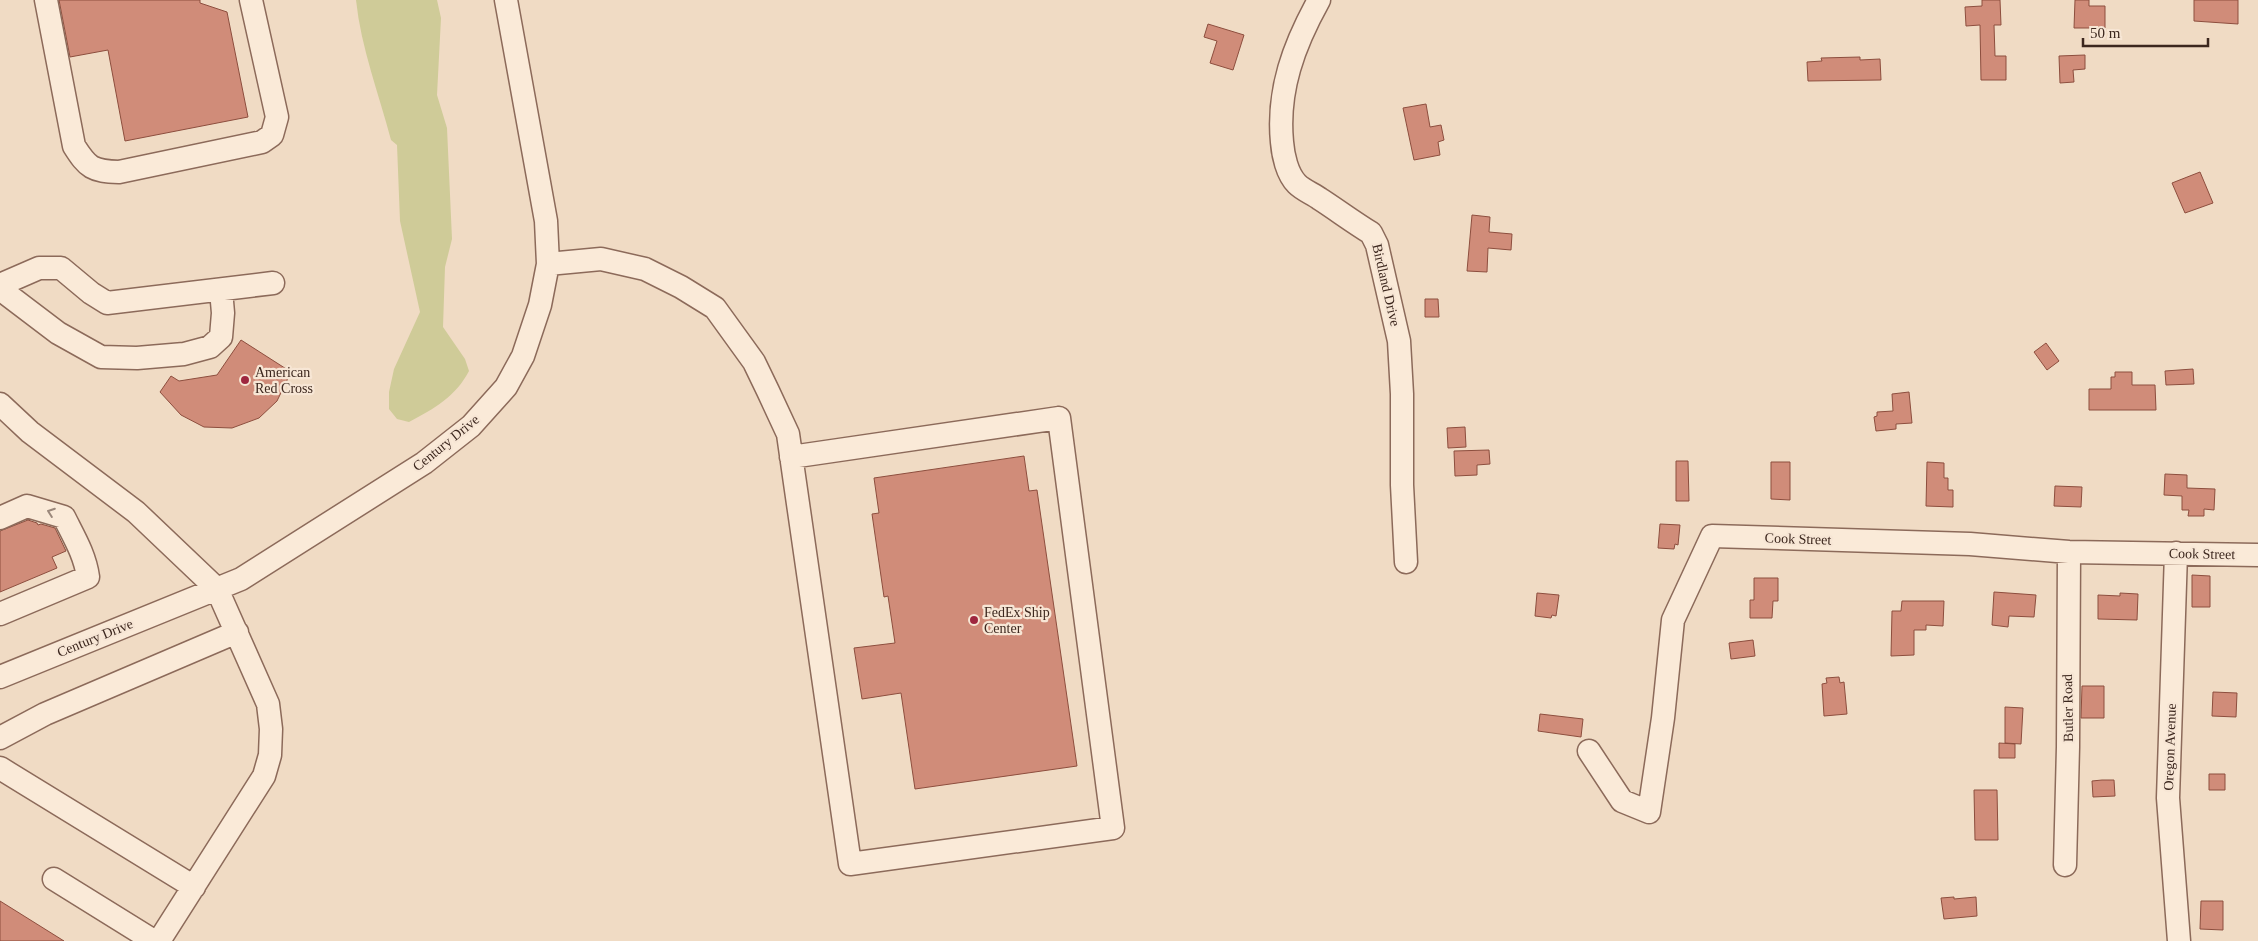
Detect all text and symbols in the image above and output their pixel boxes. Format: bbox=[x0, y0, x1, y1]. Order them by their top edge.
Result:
scale bar bbox=[2083, 15, 2208, 47]
text: 50 m bbox=[2090, 25, 2121, 41]
street label: Birdland Drive bbox=[1369, 242, 1403, 328]
place label: American Red Cross bbox=[255, 365, 313, 396]
marker: American Red Cross bbox=[239, 374, 251, 386]
street label: Century Drive bbox=[410, 412, 482, 474]
one-way arrow bbox=[47, 508, 56, 518]
street label: Cook Street bbox=[1765, 530, 1832, 548]
street label: Cook Street bbox=[2169, 546, 2235, 562]
place label: FedEx Ship Center bbox=[984, 605, 1050, 636]
marker: FedEx Ship Center bbox=[968, 614, 980, 626]
street label: Century Drive bbox=[55, 616, 135, 660]
street label: Butler Road bbox=[2060, 674, 2076, 742]
street label: Oregon Avenue bbox=[2161, 703, 2179, 791]

